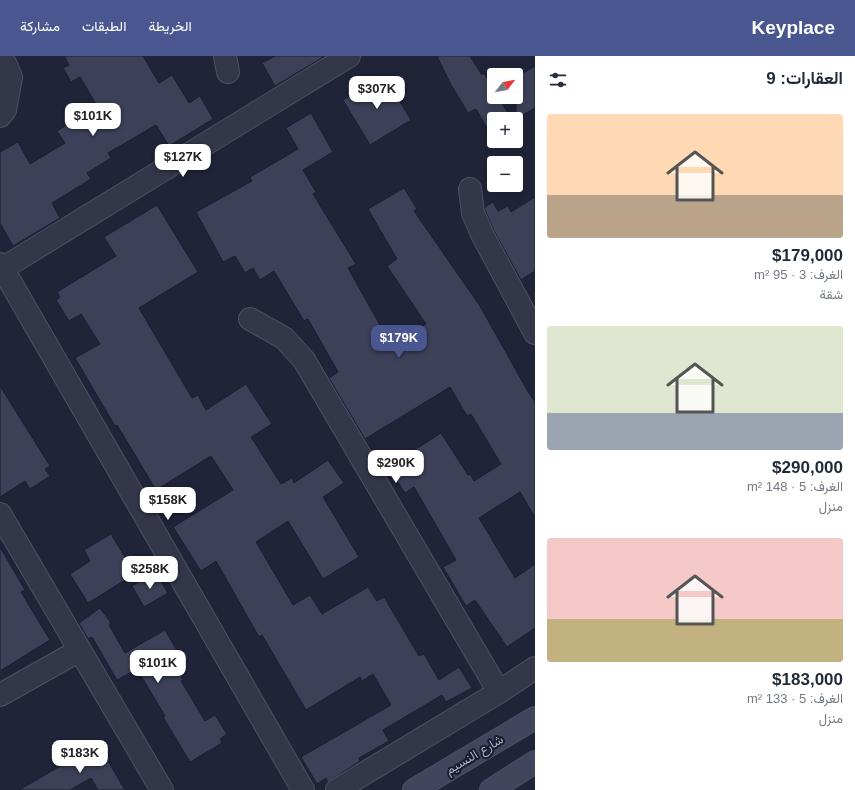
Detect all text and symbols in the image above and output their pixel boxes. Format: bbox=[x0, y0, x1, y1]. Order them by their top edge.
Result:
text: Keyplace bbox=[752, 17, 835, 38]
text: مشاركة bbox=[20, 18, 60, 34]
text: الطبقات bbox=[82, 18, 126, 34]
text: الخريطة bbox=[148, 18, 192, 34]
north arrow bbox=[487, 68, 523, 104]
map controls bbox=[487, 68, 523, 192]
icon: filters bbox=[547, 69, 569, 91]
text: العقارات: 9 bbox=[766, 69, 843, 88]
pin: $307K bbox=[349, 76, 405, 110]
text: $307K bbox=[358, 81, 396, 96]
pin: $101K bbox=[65, 103, 121, 137]
text: $101K bbox=[74, 108, 112, 123]
button: + bbox=[487, 112, 523, 148]
icon: home bbox=[659, 140, 731, 212]
pin: $127K bbox=[155, 144, 211, 178]
text: $127K bbox=[164, 149, 202, 164]
button: − bbox=[487, 156, 523, 192]
text: $179,000 bbox=[772, 246, 843, 265]
text: الغرف: 3 · 95 m² bbox=[754, 267, 843, 282]
text: شقة bbox=[820, 287, 843, 302]
pin: $179K bbox=[371, 325, 427, 359]
text: $179K bbox=[380, 330, 418, 345]
icon: home bbox=[659, 352, 731, 424]
pin: $290K bbox=[368, 450, 424, 484]
text: $290K bbox=[377, 455, 415, 470]
text: $290,000 bbox=[772, 458, 843, 477]
text: الغرف: 5 · 148 m² bbox=[747, 479, 843, 494]
pin: $158K bbox=[140, 487, 196, 521]
text: $158K bbox=[149, 492, 187, 507]
text: منزل bbox=[819, 499, 843, 514]
pin: $258K bbox=[122, 556, 178, 590]
text: $258K bbox=[131, 561, 169, 576]
icon: home bbox=[659, 564, 731, 636]
pin: $101K bbox=[130, 650, 186, 684]
text: $101K bbox=[139, 655, 177, 670]
text: $183,000 bbox=[772, 670, 843, 689]
text: الغرف: 5 · 133 m² bbox=[747, 691, 843, 706]
text: منزل bbox=[819, 711, 843, 726]
street label: شارع النسيم bbox=[443, 731, 507, 779]
pin: $183K bbox=[52, 740, 108, 774]
text: $183K bbox=[61, 745, 99, 760]

